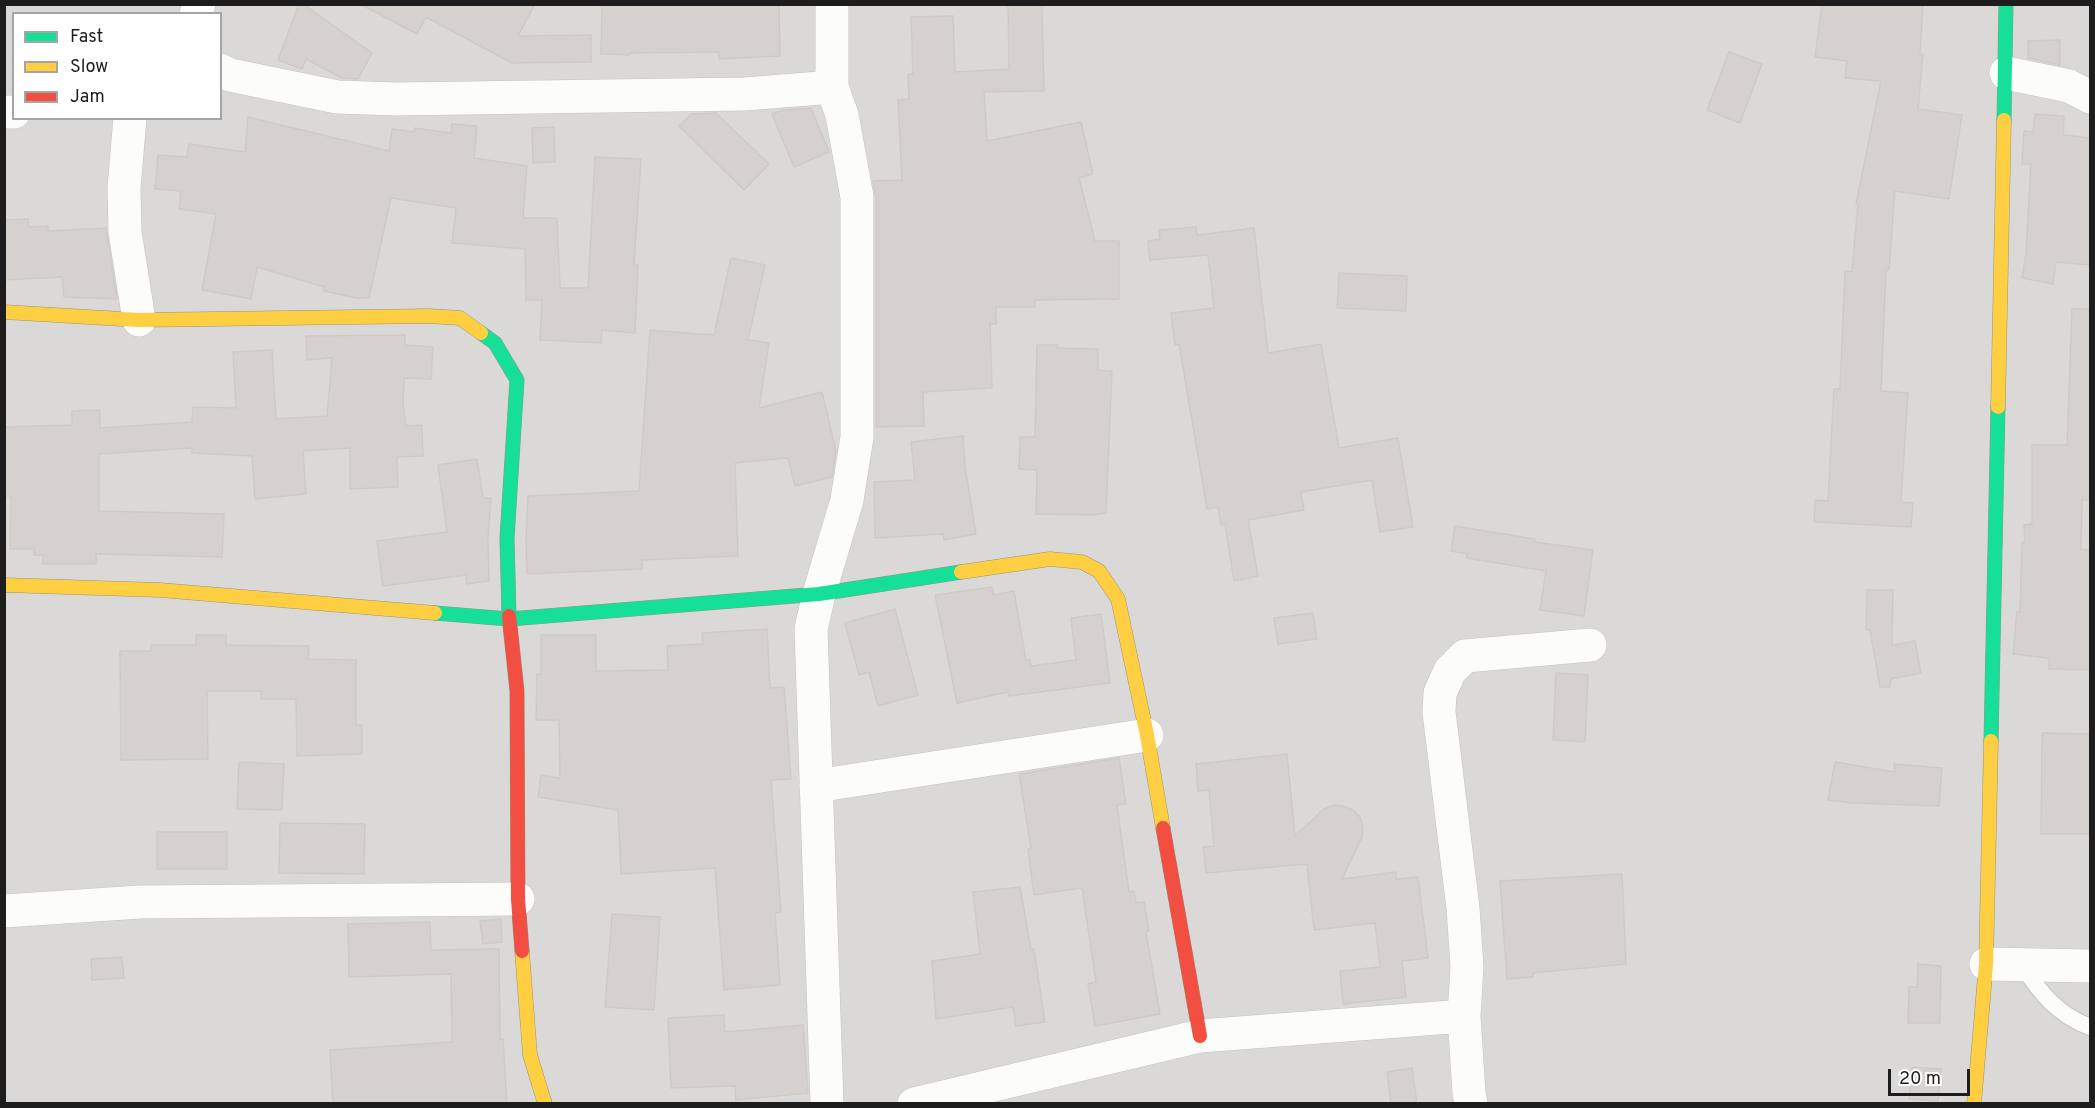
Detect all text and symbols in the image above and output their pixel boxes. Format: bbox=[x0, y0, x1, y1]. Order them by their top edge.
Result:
legend bbox=[12, 12, 222, 120]
text: Fast bbox=[70, 26, 103, 49]
text: Slow bbox=[70, 56, 108, 79]
text: Jam bbox=[70, 86, 105, 109]
scale bar bbox=[1891, 1057, 1974, 1095]
text: 20 m bbox=[1899, 1068, 1941, 1091]

